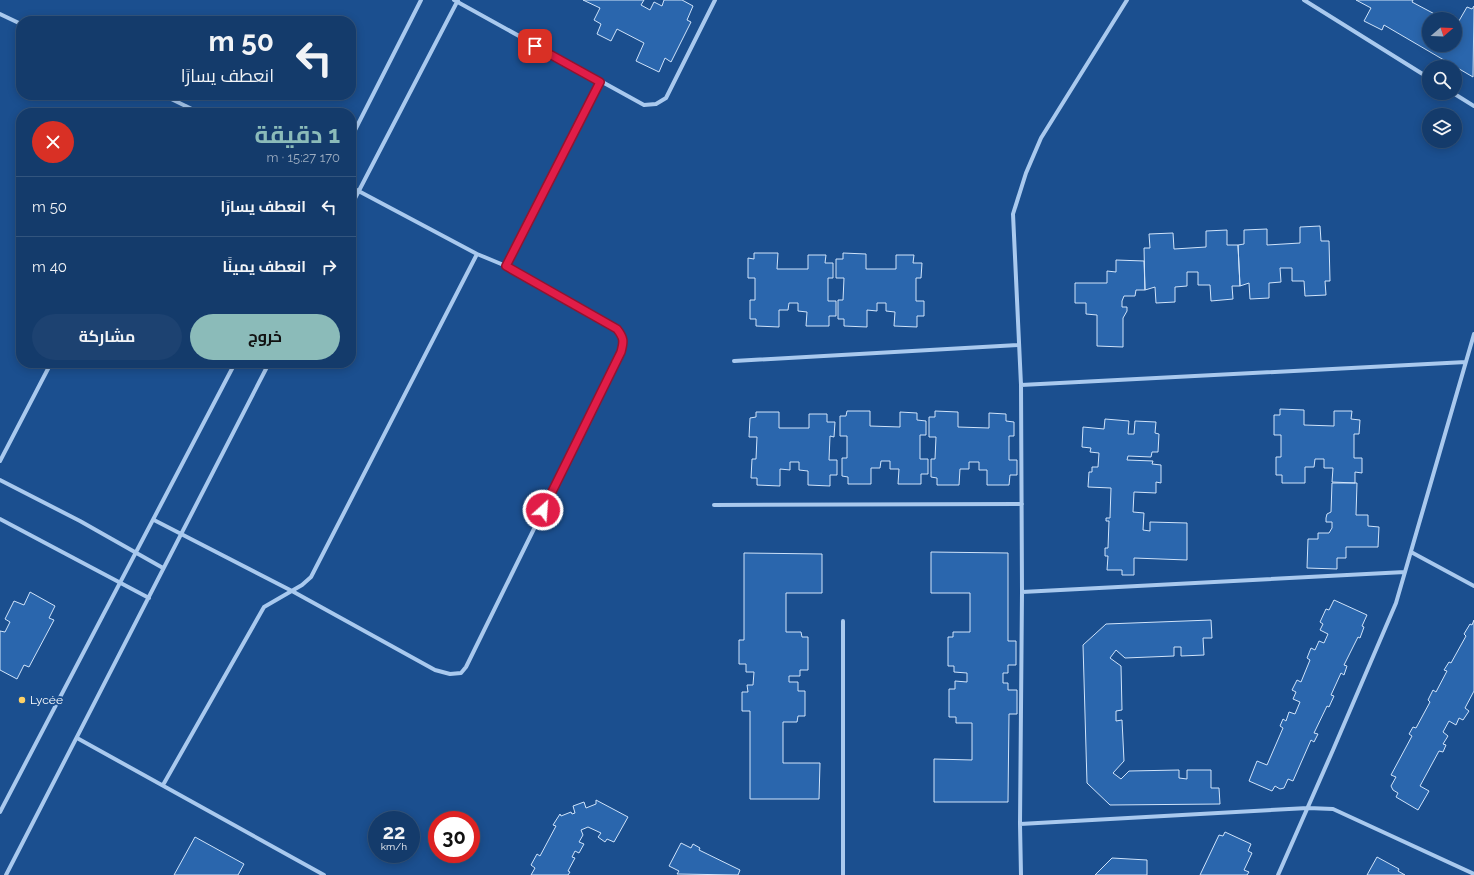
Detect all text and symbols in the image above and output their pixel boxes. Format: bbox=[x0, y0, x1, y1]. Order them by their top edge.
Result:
north arrow bbox=[1422, 12, 1462, 52]
map controls bbox=[1422, 12, 1462, 148]
text: 50 m bbox=[208, 25, 274, 58]
pin bbox=[518, 29, 552, 63]
icon: left bbox=[288, 32, 340, 84]
icon: arrive bbox=[524, 35, 546, 57]
button: search bbox=[1422, 60, 1462, 100]
text: انعطف يسارًا bbox=[181, 65, 274, 86]
button: layers bbox=[1422, 108, 1462, 148]
text: 1 دقيقة bbox=[255, 120, 340, 149]
button: close bbox=[32, 121, 74, 163]
text: 170 m · 15:27 bbox=[266, 150, 340, 165]
icon: left bbox=[318, 196, 340, 218]
text: 50 m bbox=[32, 198, 67, 216]
text: انعطف يسارًا bbox=[221, 198, 306, 216]
icon: right bbox=[318, 256, 340, 278]
text: 40 m bbox=[32, 258, 67, 276]
text: انعطف يمينًا bbox=[222, 258, 306, 276]
button: مشاركة bbox=[32, 314, 182, 360]
button: خروج bbox=[190, 314, 340, 360]
position arrow bbox=[522, 489, 564, 531]
place label: Lycée bbox=[30, 693, 63, 707]
marker: Lycée bbox=[17, 695, 27, 705]
speed limit sign: 30 bbox=[428, 811, 480, 863]
text: 22 bbox=[383, 820, 405, 844]
text: km/h bbox=[381, 841, 407, 852]

